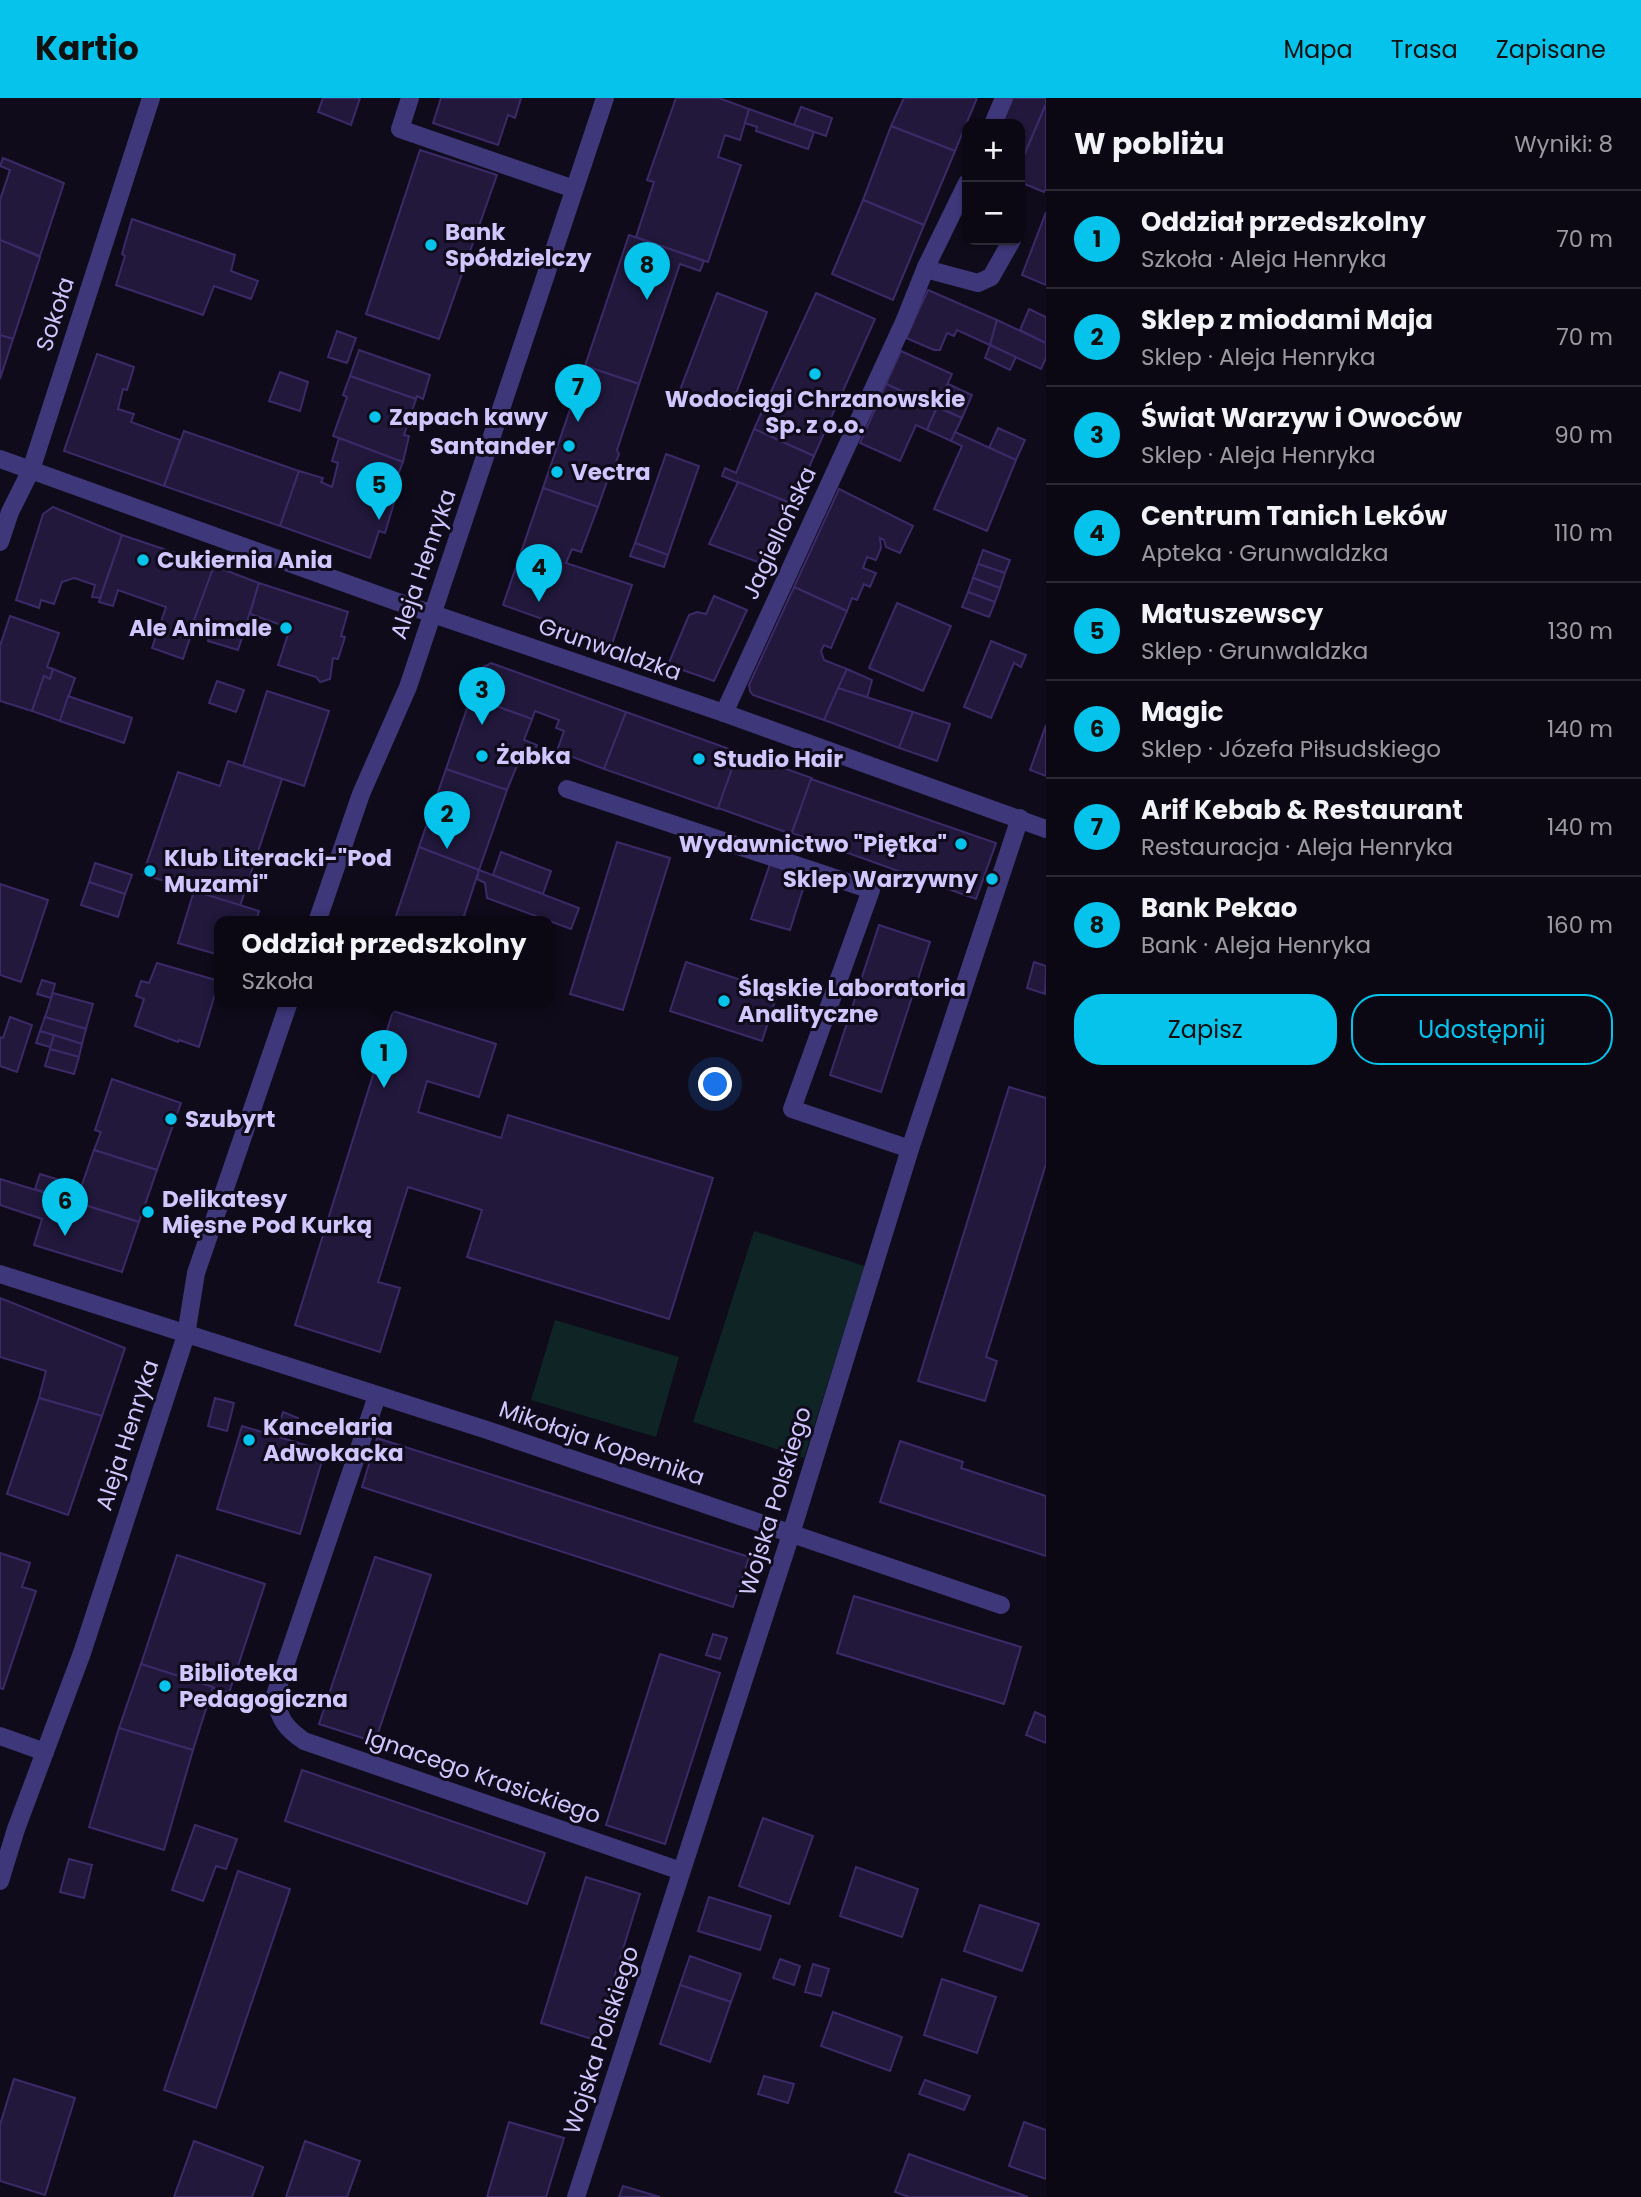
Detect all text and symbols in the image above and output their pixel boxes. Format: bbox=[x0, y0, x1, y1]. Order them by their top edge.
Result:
text: Kartio bbox=[35, 25, 139, 72]
text: Mapa bbox=[1283, 33, 1353, 66]
text: Trasa bbox=[1391, 33, 1458, 66]
text: Zapisane bbox=[1496, 33, 1606, 66]
map controls bbox=[962, 119, 1025, 245]
button: + bbox=[962, 119, 1025, 182]
text: W pobliżu bbox=[1074, 122, 1225, 165]
text: Wyniki: 8 bbox=[1514, 128, 1613, 160]
button: − bbox=[962, 182, 1025, 245]
text: Oddział przedszkolny bbox=[1141, 204, 1426, 240]
place label: Bank Spółdzielczy bbox=[445, 216, 592, 274]
text: 1 bbox=[1093, 223, 1101, 255]
text: 70 m bbox=[1556, 223, 1613, 255]
marker: Bank Spółdzielczy bbox=[423, 237, 439, 253]
pin: 8 bbox=[624, 242, 670, 300]
text: Szkoła · Aleja Henryka bbox=[1141, 243, 1387, 275]
street label: Sokoła bbox=[28, 273, 82, 355]
text: Sklep z miodami Maja bbox=[1141, 302, 1433, 338]
text: 2 bbox=[1090, 321, 1104, 353]
text: 70 m bbox=[1556, 321, 1613, 353]
text: Sklep · Aleja Henryka bbox=[1141, 341, 1376, 373]
pin: 7 bbox=[555, 364, 601, 422]
marker: Wodociągi Chrzanowskie Sp. z o.o. bbox=[807, 366, 823, 382]
place label: Wodociągi Chrzanowskie Sp. z o.o. bbox=[665, 383, 965, 441]
text: Świat Warzyw i Owoców bbox=[1141, 400, 1462, 436]
place label: Zapach kawy bbox=[389, 401, 549, 433]
marker: Zapach kawy bbox=[367, 409, 383, 425]
text: 3 bbox=[1090, 419, 1104, 451]
text: 90 m bbox=[1554, 419, 1613, 451]
place label: Santander bbox=[430, 430, 555, 462]
marker: Santander bbox=[561, 438, 577, 454]
text: Sklep · Aleja Henryka bbox=[1141, 439, 1376, 471]
place label: Vectra bbox=[571, 456, 651, 488]
street label: Jagiellońska bbox=[734, 461, 824, 605]
pin: 5 bbox=[356, 462, 402, 520]
marker: Vectra bbox=[549, 464, 565, 480]
street label: Aleja Henryka bbox=[382, 485, 464, 643]
text: Centrum Tanich Leków bbox=[1141, 498, 1447, 534]
text: 4 bbox=[1089, 517, 1105, 549]
text: 110 m bbox=[1554, 517, 1613, 549]
text: Apteka · Grunwaldzka bbox=[1141, 537, 1389, 569]
place label: Cukiernia Ania bbox=[157, 544, 333, 576]
pin: 4 bbox=[516, 544, 562, 602]
marker: Cukiernia Ania bbox=[135, 552, 151, 568]
text: Matuszewscy bbox=[1141, 596, 1323, 632]
street label: Grunwaldzka bbox=[534, 610, 686, 688]
place label: Ale Animale bbox=[129, 612, 272, 644]
text: 5 bbox=[1090, 615, 1104, 647]
text: 130 m bbox=[1548, 615, 1613, 647]
marker: Ale Animale bbox=[278, 620, 294, 636]
text: Sklep · Grunwaldzka bbox=[1141, 635, 1368, 667]
pin: 3 bbox=[459, 667, 505, 725]
text: Magic bbox=[1141, 694, 1224, 730]
text: 6 bbox=[1090, 713, 1104, 745]
text: 140 m bbox=[1547, 713, 1613, 745]
text: Sklep · Józefa Piłsudskiego bbox=[1141, 733, 1441, 765]
place label: Żabka bbox=[496, 740, 571, 772]
place label: Studio Hair bbox=[713, 743, 843, 775]
marker: Żabka bbox=[474, 748, 490, 764]
marker: Studio Hair bbox=[691, 751, 707, 767]
pin: 2 bbox=[424, 791, 470, 849]
text: Arif Kebab & Restaurant bbox=[1141, 792, 1463, 828]
text: 7 bbox=[1091, 811, 1103, 843]
text: 140 m bbox=[1547, 811, 1613, 843]
place label: Wydawnictwo "Piętka" bbox=[679, 828, 947, 860]
text: Restauracja · Aleja Henryka bbox=[1141, 831, 1453, 863]
marker: Wydawnictwo "Piętka" bbox=[953, 836, 969, 852]
place label: Klub Literacki-"Pod Muzami" bbox=[164, 842, 392, 900]
marker: Klub Literacki-"Pod Muzami" bbox=[142, 863, 158, 879]
place label: Sklep Warzywny bbox=[783, 863, 978, 895]
marker: Sklep Warzywny bbox=[984, 871, 1000, 887]
text: Bank Pekao bbox=[1141, 890, 1297, 926]
text: 8 bbox=[1090, 909, 1104, 941]
text: 160 m bbox=[1547, 909, 1613, 941]
popup bbox=[214, 916, 554, 1007]
text: Oddział przedszkolny bbox=[242, 926, 526, 962]
text: Bank · Aleja Henryka bbox=[1141, 929, 1371, 961]
text: Szkoła bbox=[242, 965, 313, 997]
place label: Śląskie Laboratoria Analityczne bbox=[738, 972, 966, 1030]
marker: Śląskie Laboratoria Analityczne bbox=[716, 993, 732, 1009]
button: Zapisz bbox=[1074, 994, 1337, 1065]
button: Udostępnij bbox=[1351, 994, 1613, 1065]
pin: 1 bbox=[361, 1030, 407, 1088]
your location bbox=[698, 1067, 732, 1101]
place label: Szubyrt bbox=[185, 1103, 275, 1135]
marker: Szubyrt bbox=[163, 1111, 179, 1127]
pin: 6 bbox=[42, 1178, 88, 1236]
place label: Delikatesy Mięsne Pod Kurką bbox=[162, 1183, 372, 1241]
marker: Delikatesy Mięsne Pod Kurką bbox=[140, 1204, 156, 1220]
street label: Aleja Henryka bbox=[88, 1356, 166, 1514]
street label: Mikołaja Kopernika bbox=[495, 1393, 709, 1493]
street label: Wojska Polskiego bbox=[731, 1403, 819, 1599]
place label: Kancelaria Adwokacka bbox=[263, 1411, 404, 1469]
marker: Kancelaria Adwokacka bbox=[241, 1432, 257, 1448]
place label: Biblioteka Pedagogiczna bbox=[179, 1657, 348, 1715]
marker: Biblioteka Pedagogiczna bbox=[157, 1678, 173, 1694]
street label: Ignacego Krasickiego bbox=[361, 1721, 605, 1831]
street label: Wojska Polskiego bbox=[555, 1942, 647, 2138]

